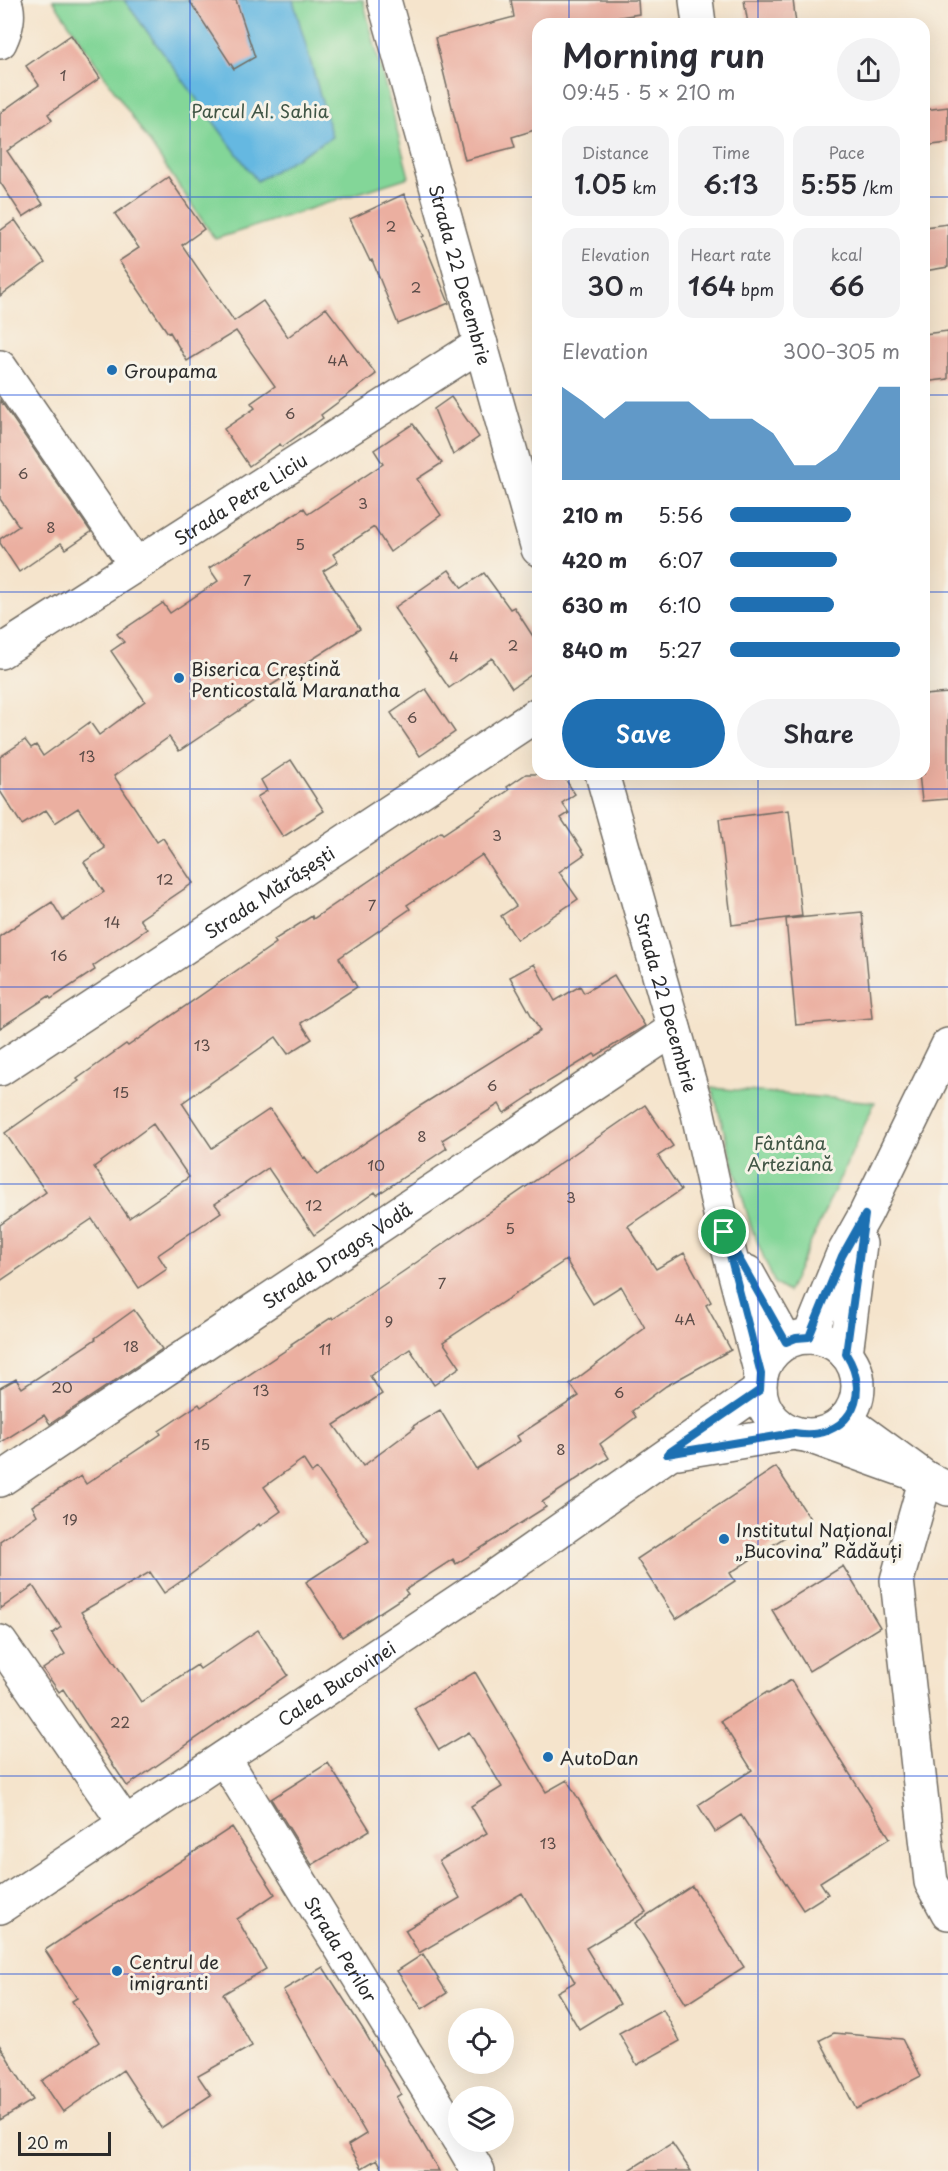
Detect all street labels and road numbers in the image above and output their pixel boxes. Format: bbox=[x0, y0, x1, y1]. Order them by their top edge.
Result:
street label: Strada 22 Decembrie bbox=[423, 181, 499, 368]
street label: Strada Petre Liciu bbox=[168, 445, 312, 551]
street label: Strada Mărășești bbox=[198, 839, 339, 945]
street label: Strada 22 Decembrie bbox=[628, 909, 705, 1095]
street label: Strada Dragoș Vodă bbox=[256, 1195, 417, 1315]
street label: Calea Bucovinei bbox=[272, 1633, 401, 1732]
street label: Strada Perilor bbox=[298, 1890, 385, 2008]

